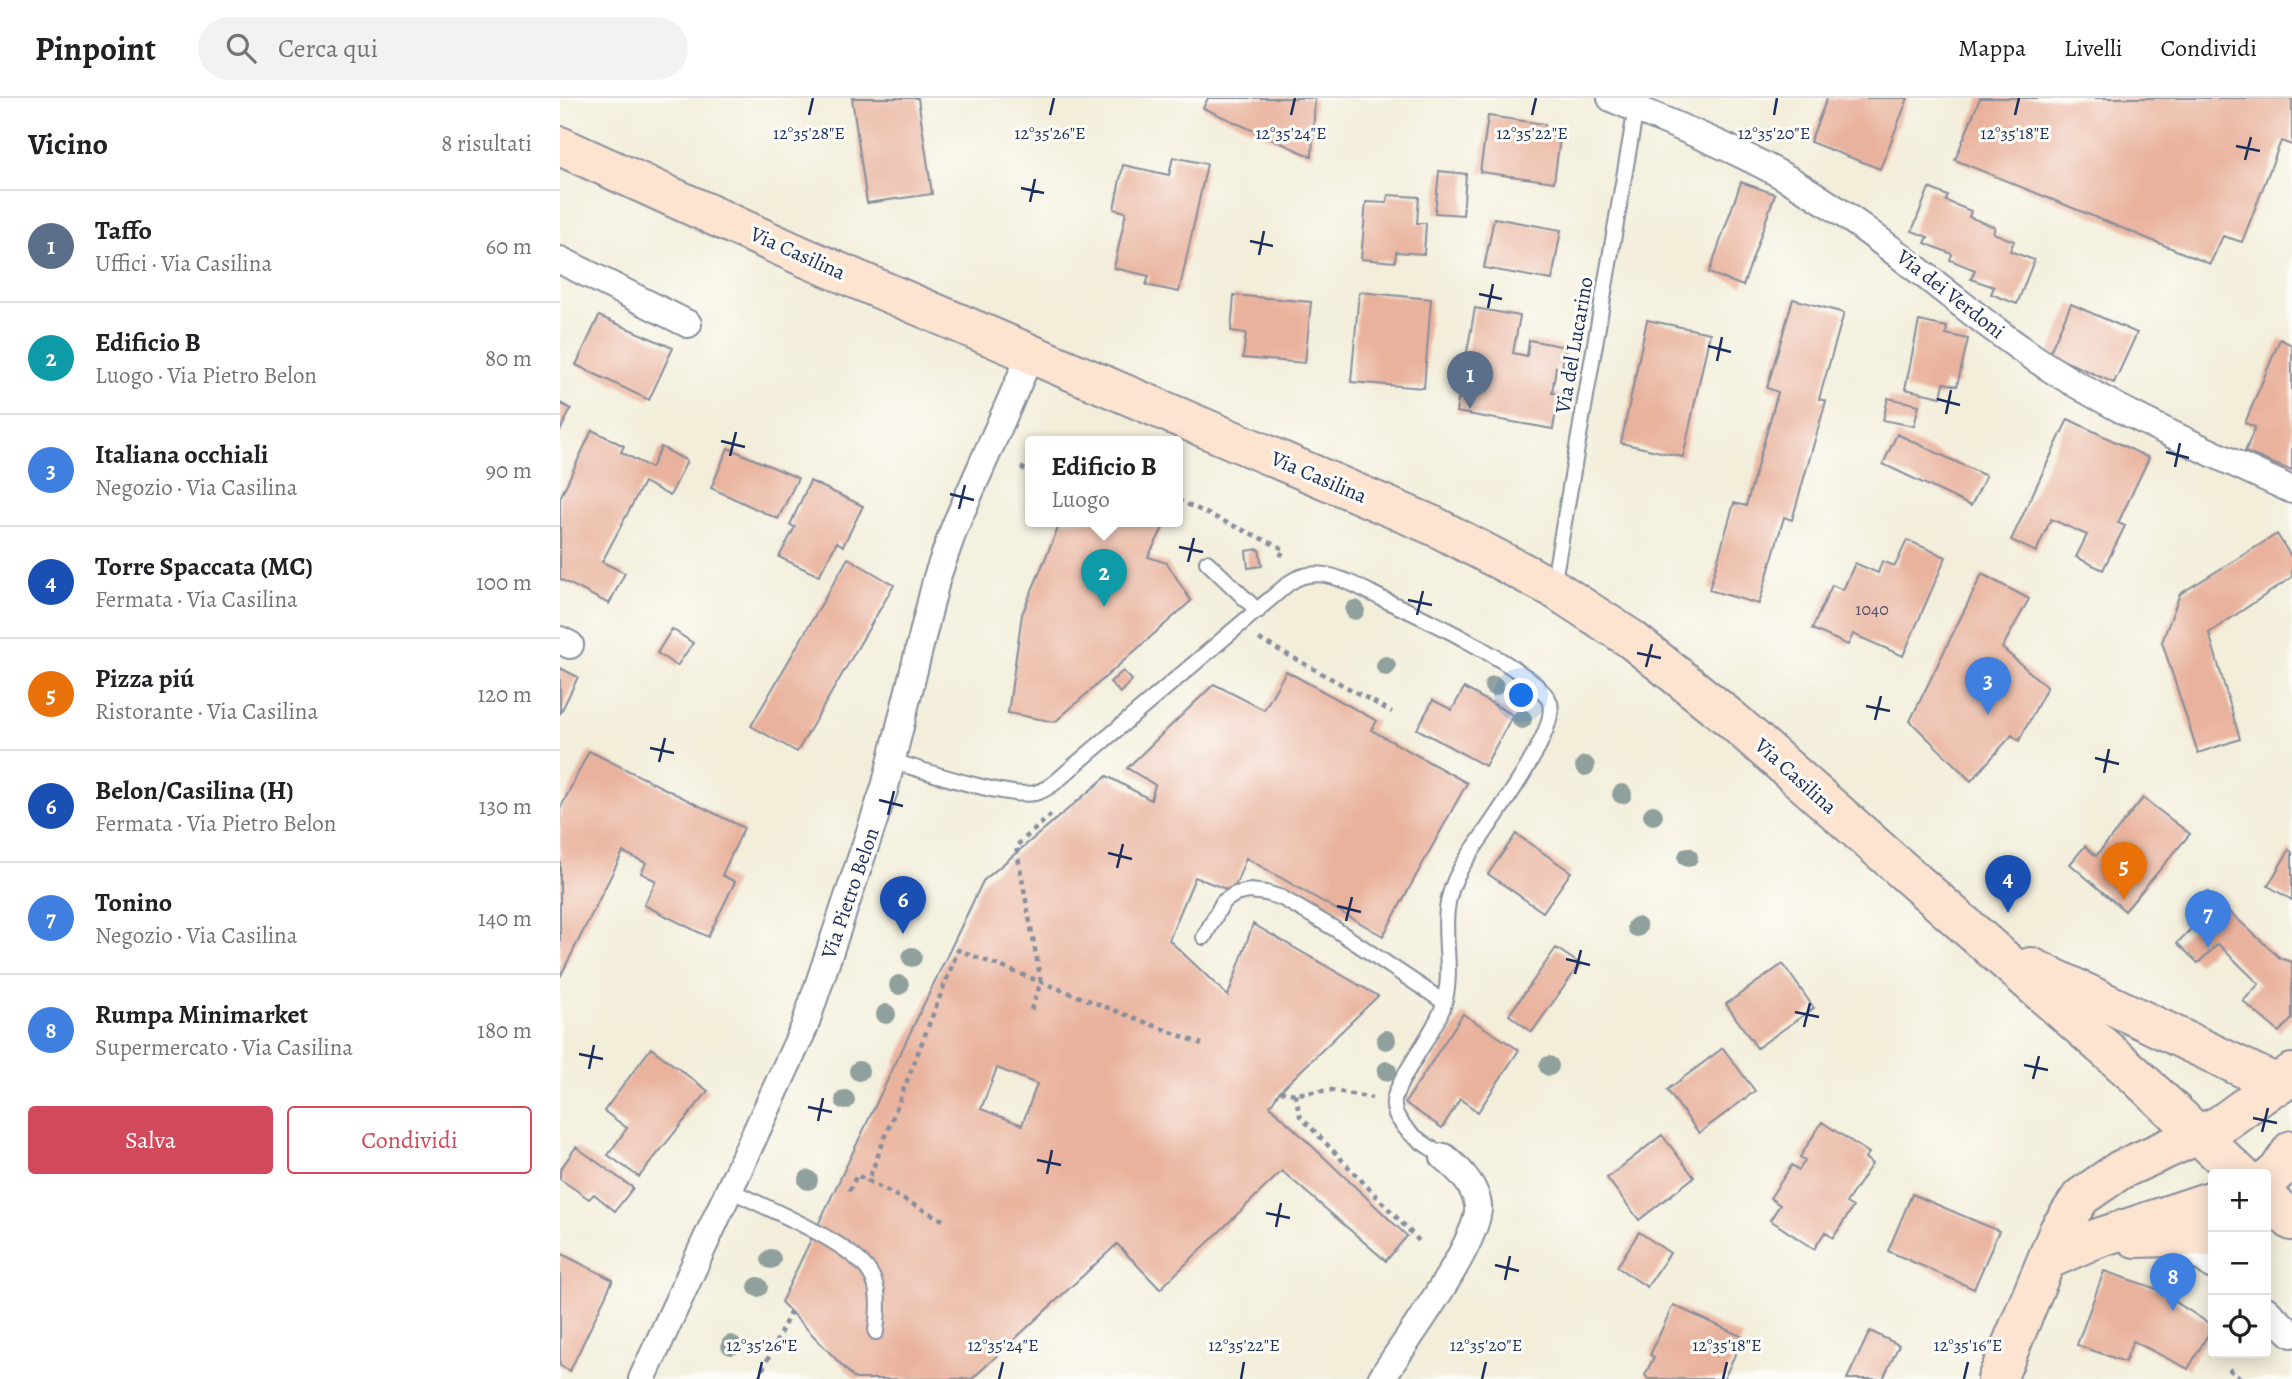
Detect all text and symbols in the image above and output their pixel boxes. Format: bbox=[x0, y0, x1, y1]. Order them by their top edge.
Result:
search box bbox=[198, 17, 688, 80]
text: Pinpoint bbox=[35, 26, 156, 71]
icon: search bbox=[222, 29, 260, 67]
text: Cerca qui bbox=[278, 31, 378, 66]
text: Mappa bbox=[1958, 32, 2026, 64]
text: Livelli bbox=[2064, 32, 2123, 64]
text: Condividi bbox=[2161, 32, 2257, 64]
text: 12°35'28"E bbox=[773, 121, 845, 145]
text: 12°35'26"E bbox=[1014, 121, 1086, 145]
text: 12°35'24"E bbox=[1255, 121, 1327, 145]
text: 12°35'22"E bbox=[1496, 121, 1568, 145]
text: 12°35'20"E bbox=[1738, 121, 1810, 145]
text: 12°35'18"E bbox=[1980, 121, 2050, 145]
text: Vicino bbox=[28, 124, 108, 164]
text: 8 risultati bbox=[441, 128, 532, 159]
text: Taffo bbox=[95, 213, 152, 248]
street label: Via Casilina bbox=[745, 219, 850, 287]
text: 1 bbox=[47, 231, 55, 262]
text: 60 m bbox=[485, 231, 532, 262]
street label: Via dei Verdoni bbox=[1890, 242, 2011, 345]
text: Uffici · Via Casilina bbox=[95, 248, 272, 279]
street label: Via del Lucarino bbox=[1548, 275, 1600, 416]
text: Edificio B bbox=[95, 325, 201, 360]
text: 2 bbox=[45, 343, 57, 374]
text: 80 m bbox=[485, 343, 532, 374]
pin: 1 bbox=[1447, 351, 1493, 409]
text: Luogo · Via Pietro Belon bbox=[95, 360, 317, 391]
popup bbox=[1025, 436, 1183, 527]
text: Italiana occhiali bbox=[95, 437, 268, 472]
street label: Via Casilina bbox=[1266, 444, 1371, 510]
text: Edificio B bbox=[1051, 449, 1157, 484]
text: 3 bbox=[46, 455, 56, 486]
text: 90 m bbox=[486, 455, 532, 486]
text: Negozio · Via Casilina bbox=[95, 472, 297, 503]
text: Luogo bbox=[1051, 484, 1110, 515]
text: Torre Spaccata (MC) bbox=[95, 549, 313, 584]
pin: 2 bbox=[1081, 549, 1127, 607]
text: 4 bbox=[46, 567, 56, 598]
text: 100 m bbox=[476, 567, 532, 598]
text: Fermata · Via Casilina bbox=[95, 584, 298, 615]
house number: 1040 bbox=[1855, 597, 1889, 621]
pin: 3 bbox=[1965, 657, 2011, 715]
text: Pizza piú bbox=[95, 661, 194, 696]
your location bbox=[1504, 678, 1538, 712]
text: 5 bbox=[46, 679, 56, 710]
text: 120 m bbox=[477, 679, 532, 710]
text: Ristorante · Via Casilina bbox=[95, 696, 318, 727]
street label: Via Casilina bbox=[1748, 731, 1843, 820]
text: Belon/Casilina (H) bbox=[95, 773, 294, 808]
text: 6 bbox=[46, 791, 56, 822]
text: 130 m bbox=[479, 791, 532, 822]
text: Fermata · Via Pietro Belon bbox=[95, 808, 336, 839]
street label: Via Pietro Belon bbox=[814, 824, 885, 963]
pin: 5 bbox=[2101, 842, 2147, 900]
pin: 4 bbox=[1985, 855, 2031, 913]
pin: 6 bbox=[880, 876, 926, 934]
text: Tonino bbox=[95, 885, 172, 920]
pin: 7 bbox=[2185, 890, 2231, 948]
text: 7 bbox=[46, 903, 56, 934]
text: 140 m bbox=[478, 903, 532, 934]
text: Negozio · Via Casilina bbox=[95, 920, 297, 951]
text: Rumpa Minimarket bbox=[95, 997, 308, 1032]
text: 8 bbox=[45, 1015, 57, 1046]
text: 180 m bbox=[477, 1015, 532, 1046]
text: Supermercato · Via Casilina bbox=[95, 1032, 353, 1063]
button: Salva bbox=[28, 1106, 273, 1174]
button: Condividi bbox=[287, 1106, 532, 1174]
map controls bbox=[2208, 1169, 2271, 1358]
button: + bbox=[2208, 1169, 2271, 1232]
button: − bbox=[2208, 1232, 2271, 1295]
pin: 8 bbox=[2150, 1253, 2196, 1311]
button: locate bbox=[2208, 1295, 2271, 1358]
text: 12°35'26"E bbox=[726, 1333, 798, 1357]
text: 12°35'24"E bbox=[967, 1333, 1039, 1357]
text: 12°35'22"E bbox=[1208, 1333, 1280, 1357]
text: 12°35'20"E bbox=[1450, 1333, 1522, 1357]
text: 12°35'18"E bbox=[1692, 1333, 1762, 1357]
text: 12°35'16"E bbox=[1933, 1333, 2003, 1357]

